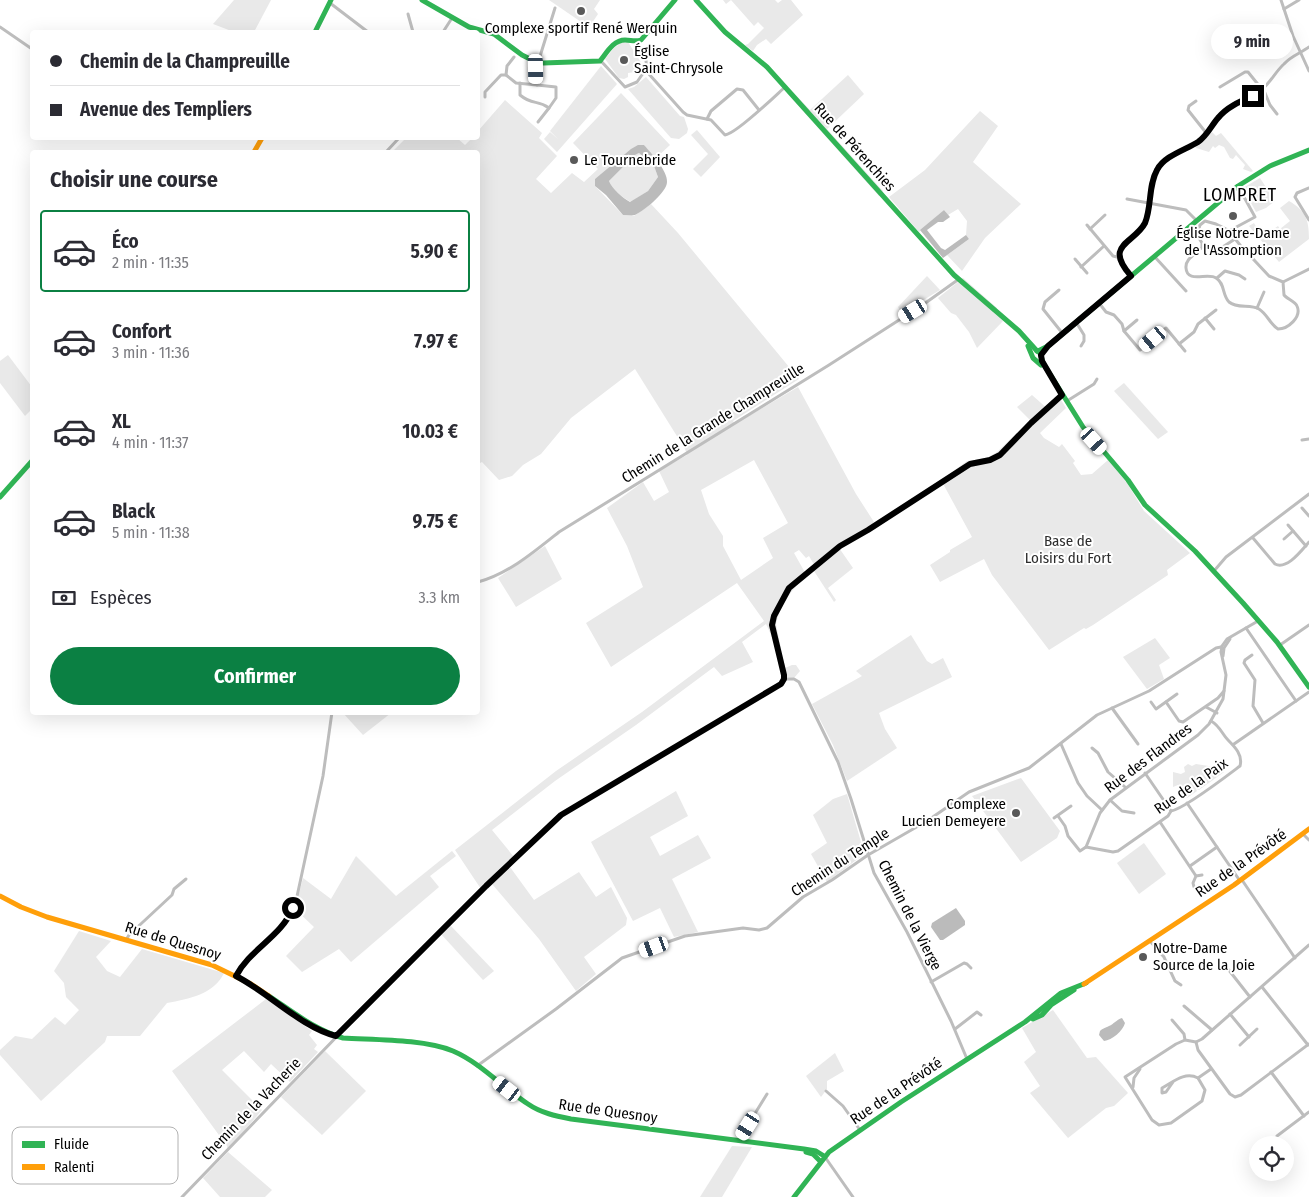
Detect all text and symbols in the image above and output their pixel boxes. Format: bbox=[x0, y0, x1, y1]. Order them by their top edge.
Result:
marker: Complexe sportif René Werquin bbox=[575, 5, 587, 17]
place label: Complexe sportif René Werquin bbox=[485, 19, 677, 37]
callout: 9 min bbox=[1212, 23, 1294, 58]
text: 9 min bbox=[1234, 32, 1270, 51]
place label: Église Saint-Chrysole bbox=[634, 42, 723, 77]
text: Chemin de la Champreuille bbox=[80, 50, 290, 73]
car bbox=[528, 54, 543, 84]
marker: Église Saint-Chrysole bbox=[618, 54, 630, 66]
route end bbox=[1242, 85, 1264, 107]
text: Avenue des Templiers bbox=[80, 98, 252, 121]
street label: Rue de Pérenchies bbox=[811, 99, 899, 195]
place label: Le Tournebride bbox=[584, 151, 676, 169]
marker: Le Tournebride bbox=[568, 154, 580, 166]
text: Choisir une course bbox=[50, 166, 218, 193]
district label: LOMPRET bbox=[1203, 184, 1277, 206]
marker: Église Notre-Dame de l'Assomption bbox=[1227, 210, 1239, 222]
place label: Église Notre-Dame de l'Assomption bbox=[1176, 224, 1290, 259]
icon: car bbox=[52, 229, 97, 274]
text: Éco bbox=[112, 230, 139, 253]
text: 5.90 € bbox=[410, 240, 458, 263]
text: 2 min · 11:35 bbox=[112, 253, 189, 272]
car bbox=[896, 297, 929, 325]
icon: car bbox=[52, 319, 97, 364]
text: Confort bbox=[112, 320, 172, 343]
car bbox=[1136, 324, 1169, 354]
text: 7.97 € bbox=[414, 330, 458, 353]
text: 3 min · 11:36 bbox=[112, 343, 190, 362]
street label: Chemin de la Grande Champreuille bbox=[618, 359, 808, 487]
icon: car bbox=[52, 409, 97, 454]
text: XL bbox=[112, 410, 131, 433]
text: 10.03 € bbox=[402, 420, 458, 443]
car bbox=[1078, 425, 1109, 457]
text: 4 min · 11:37 bbox=[112, 433, 189, 452]
icon: car bbox=[52, 499, 97, 544]
text: Black bbox=[112, 500, 155, 523]
text: 9.75 € bbox=[412, 510, 458, 533]
text: 5 min · 11:38 bbox=[112, 523, 190, 542]
park label: Base de Loisirs du Fort bbox=[1025, 532, 1111, 567]
icon: cash bbox=[50, 584, 78, 612]
text: Espèces bbox=[90, 586, 152, 609]
text: 3.3 km bbox=[419, 588, 460, 607]
button: Confirmer bbox=[50, 647, 460, 705]
street label: Rue des Flandres bbox=[1101, 719, 1195, 797]
street label: Rue de la Paix bbox=[1151, 754, 1232, 818]
place label: Complexe Lucien Demeyere bbox=[901, 795, 1006, 830]
marker: Complexe Lucien Demeyere bbox=[1010, 807, 1022, 819]
street label: Chemin du Temple bbox=[788, 824, 892, 900]
street label: Rue de la Prévôté bbox=[1192, 825, 1290, 901]
street label: Chemin de la Vierge bbox=[874, 857, 946, 973]
route start bbox=[282, 897, 304, 919]
street label: Rue de Quesnoy bbox=[123, 918, 223, 964]
car bbox=[637, 935, 670, 959]
place label: Notre-Dame Source de la Joie bbox=[1153, 939, 1255, 974]
marker: Notre-Dame Source de la Joie bbox=[1137, 951, 1149, 963]
street label: Chemin de la Vacherie bbox=[197, 1054, 305, 1164]
street label: Rue de la Prévôté bbox=[847, 1054, 945, 1128]
car bbox=[490, 1074, 523, 1104]
street label: Rue de Quesnoy bbox=[558, 1095, 659, 1127]
car bbox=[733, 1109, 762, 1143]
legend bbox=[12, 1127, 178, 1184]
text: Fluide bbox=[54, 1136, 89, 1153]
map controls bbox=[1249, 1136, 1294, 1181]
button: locate bbox=[1249, 1136, 1294, 1181]
text: Ralenti bbox=[54, 1159, 94, 1176]

